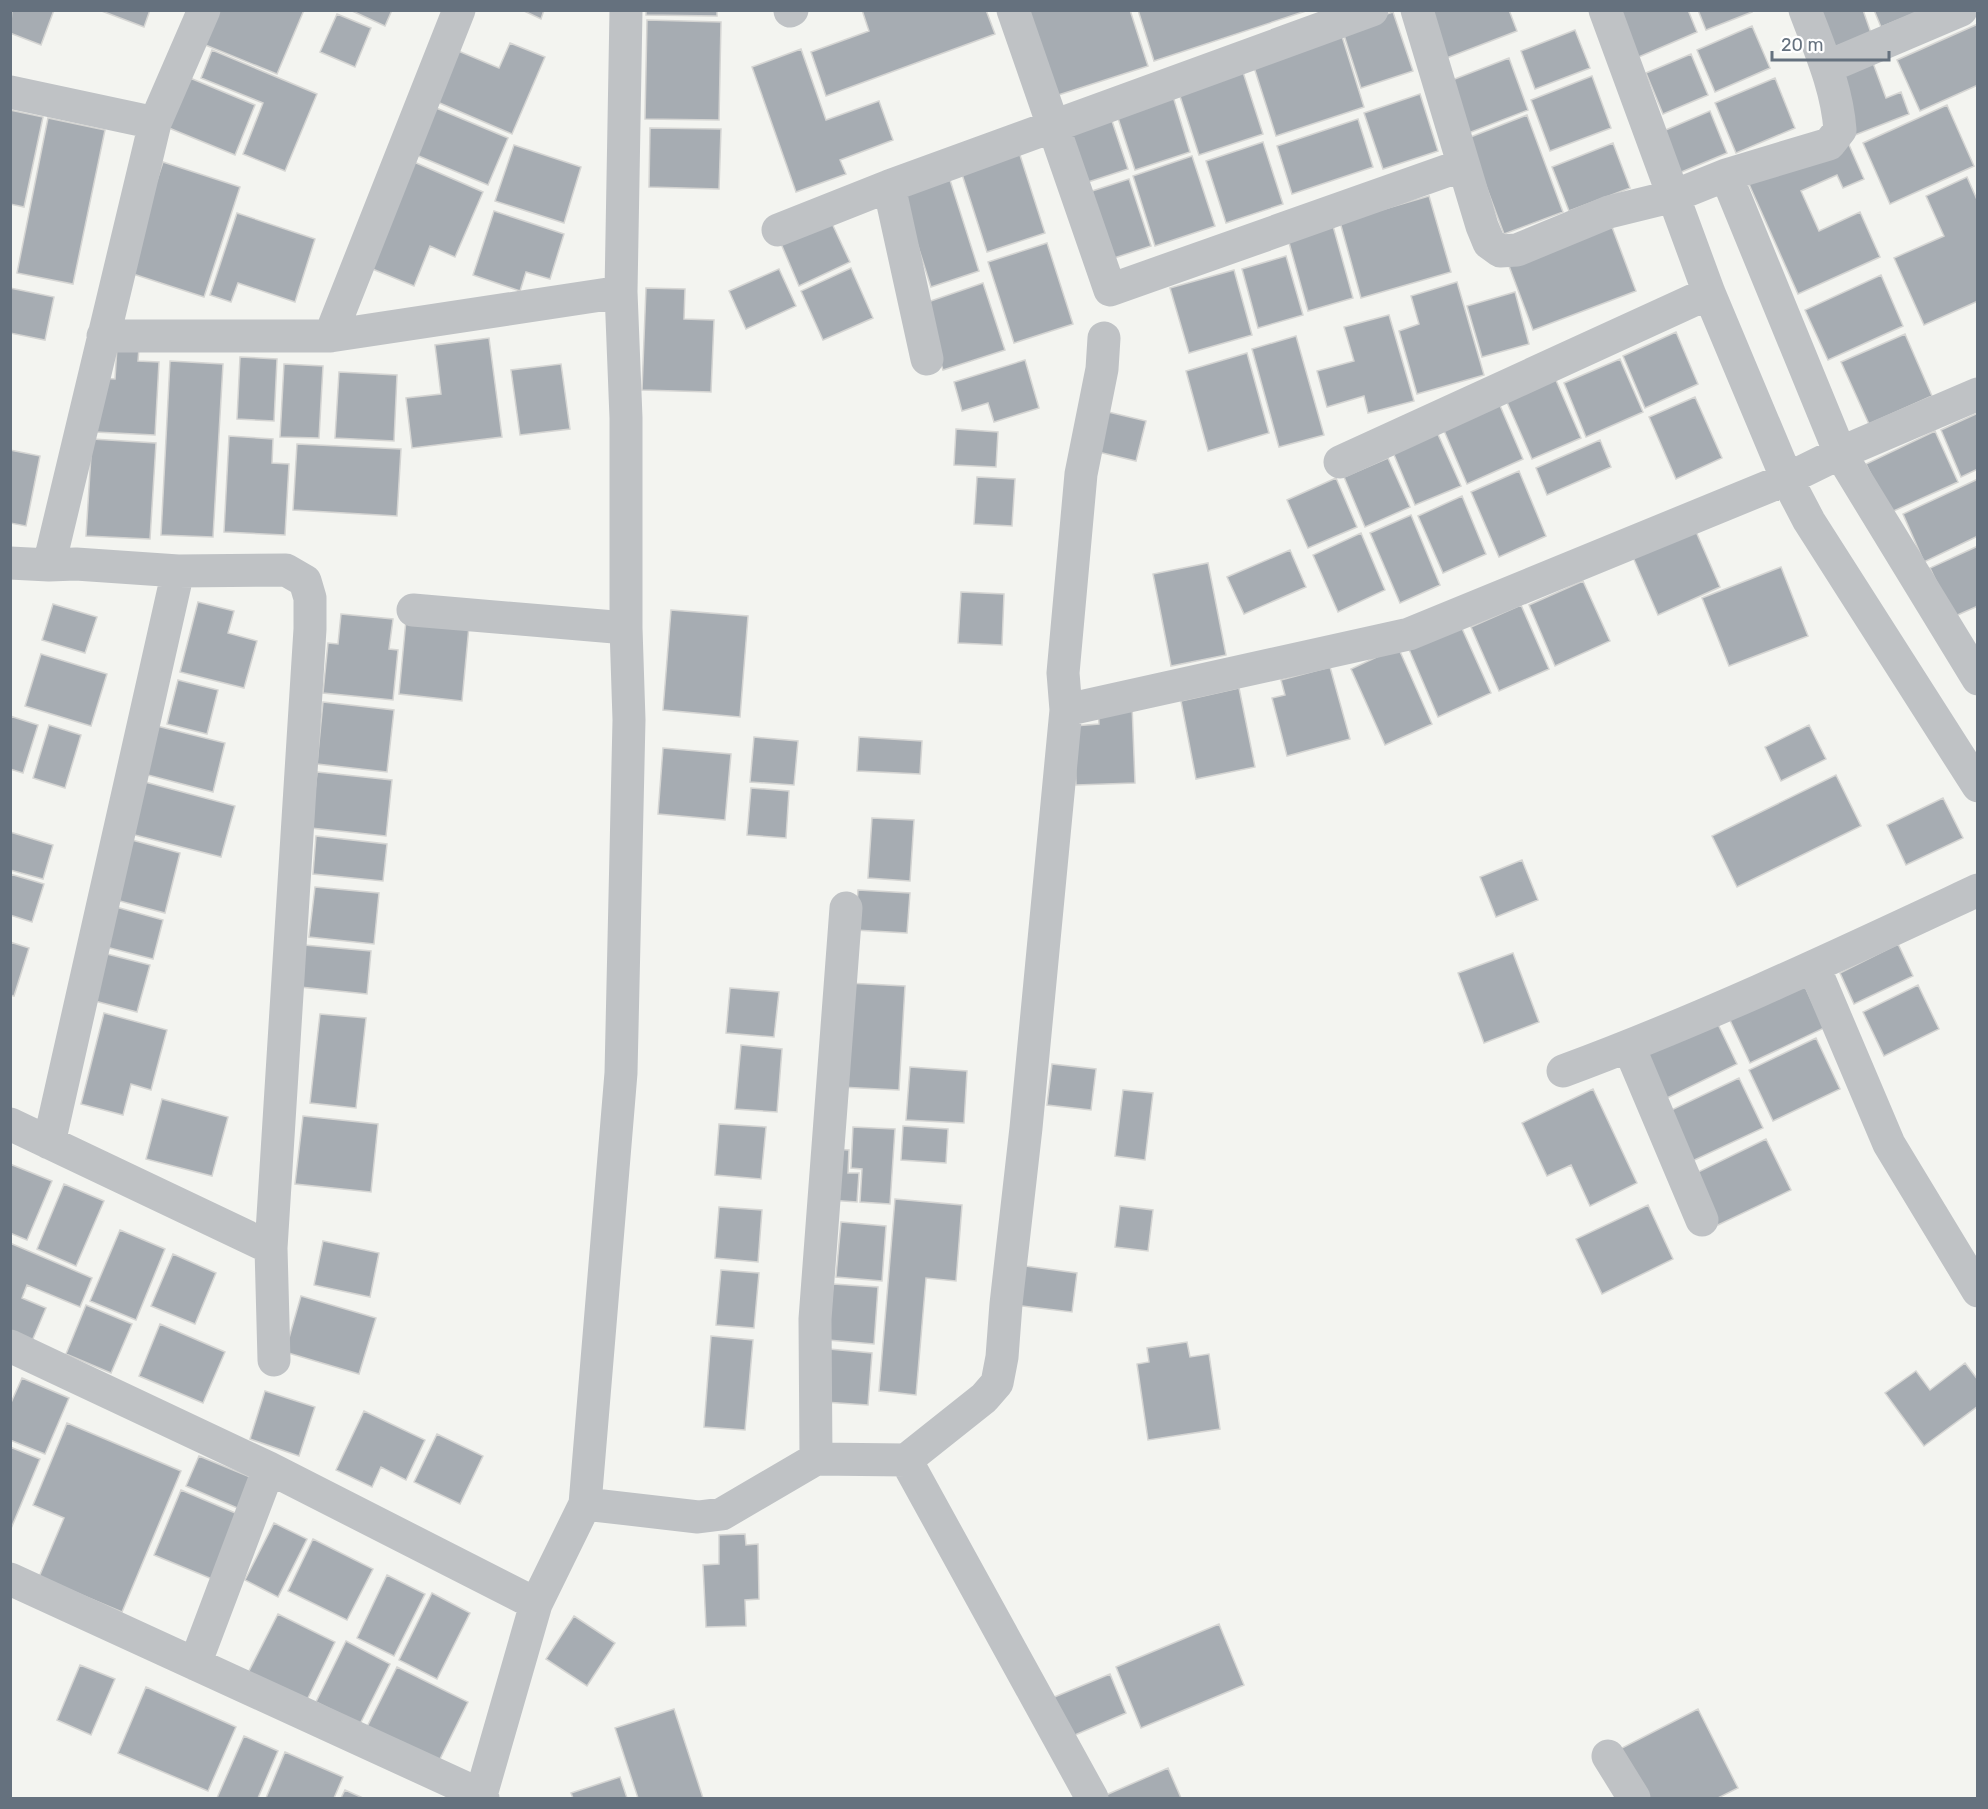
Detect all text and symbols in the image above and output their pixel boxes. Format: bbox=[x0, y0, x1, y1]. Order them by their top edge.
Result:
scale bar bbox=[1772, 24, 1889, 62]
text: 20 m bbox=[1781, 34, 1823, 56]

